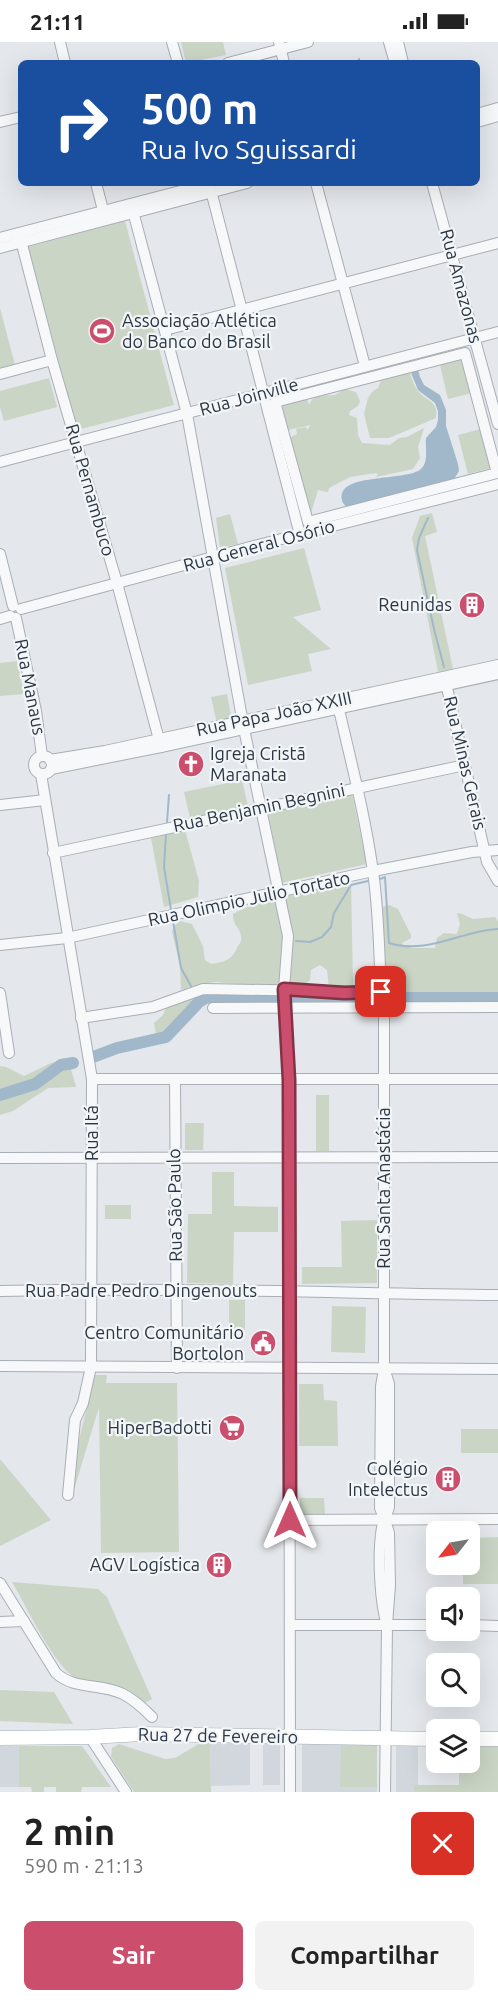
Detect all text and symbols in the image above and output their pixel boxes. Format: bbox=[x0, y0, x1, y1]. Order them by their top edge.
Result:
text: 21:11 bbox=[30, 9, 85, 34]
icon: right bbox=[42, 84, 120, 162]
text: 500 m bbox=[141, 85, 258, 132]
text: Rua Ivo Sguissardi bbox=[141, 134, 357, 164]
street label: Rua Amazonas bbox=[437, 226, 487, 345]
place label: Associação Atlética do Banco do Brasil bbox=[122, 310, 277, 351]
sports icon: Associação Atlética do Banco do Brasil bbox=[87, 316, 117, 346]
street label: Rua Joinville bbox=[197, 373, 300, 419]
street label: Rua Pernambuco bbox=[63, 421, 119, 558]
street label: Rua General Osório bbox=[181, 515, 337, 575]
building icon: Reunidas bbox=[457, 590, 487, 620]
place label: Reunidas bbox=[378, 594, 452, 614]
street label: Rua Manaus bbox=[12, 637, 50, 737]
street label: Rua Papa João XXIII bbox=[194, 687, 353, 739]
street label: Rua Minas Gerais bbox=[441, 694, 491, 832]
place label: Igreja Cristã Maranata bbox=[210, 743, 306, 784]
church icon: Igreja Cristã Maranata bbox=[176, 749, 206, 779]
street label: Rua Benjamin Begnini bbox=[171, 779, 347, 835]
street label: Rua Olimpio Julio Tortato bbox=[146, 867, 352, 929]
pin bbox=[355, 966, 406, 1017]
icon: arrive bbox=[364, 975, 397, 1008]
street label: Rua Itá bbox=[81, 1105, 101, 1161]
street label: Rua Santa Anastácia bbox=[373, 1107, 393, 1269]
street label: Rua São Paulo bbox=[163, 1148, 185, 1262]
street label: Rua Padre Pedro Dingenouts bbox=[25, 1280, 257, 1300]
place label: Centro Comunitário Bortolon bbox=[84, 1322, 244, 1363]
public building icon: Centro Comunitário Bortolon bbox=[248, 1328, 278, 1358]
supermarket icon: HiperBadotti bbox=[217, 1413, 247, 1443]
place label: HiperBadotti bbox=[108, 1417, 212, 1437]
place label: Colégio Intelectus bbox=[348, 1458, 428, 1499]
building icon: Colégio Intelectus bbox=[433, 1464, 463, 1494]
position arrow bbox=[258, 1488, 322, 1552]
north arrow bbox=[426, 1521, 480, 1575]
map controls bbox=[426, 1521, 480, 1773]
building icon: AGV Logística bbox=[204, 1550, 234, 1580]
place label: AGV Logística bbox=[90, 1554, 200, 1574]
button: sound bbox=[426, 1587, 480, 1641]
button: search bbox=[426, 1653, 480, 1707]
button: layers bbox=[426, 1719, 480, 1773]
street label: Rua 27 de Fevereiro bbox=[138, 1724, 298, 1746]
text: 2 min bbox=[24, 1811, 115, 1852]
button: close bbox=[411, 1812, 474, 1875]
text: 590 m · 21:13 bbox=[24, 1854, 144, 1877]
button: Sair bbox=[24, 1921, 243, 1990]
button: Compartilhar bbox=[255, 1921, 474, 1990]

